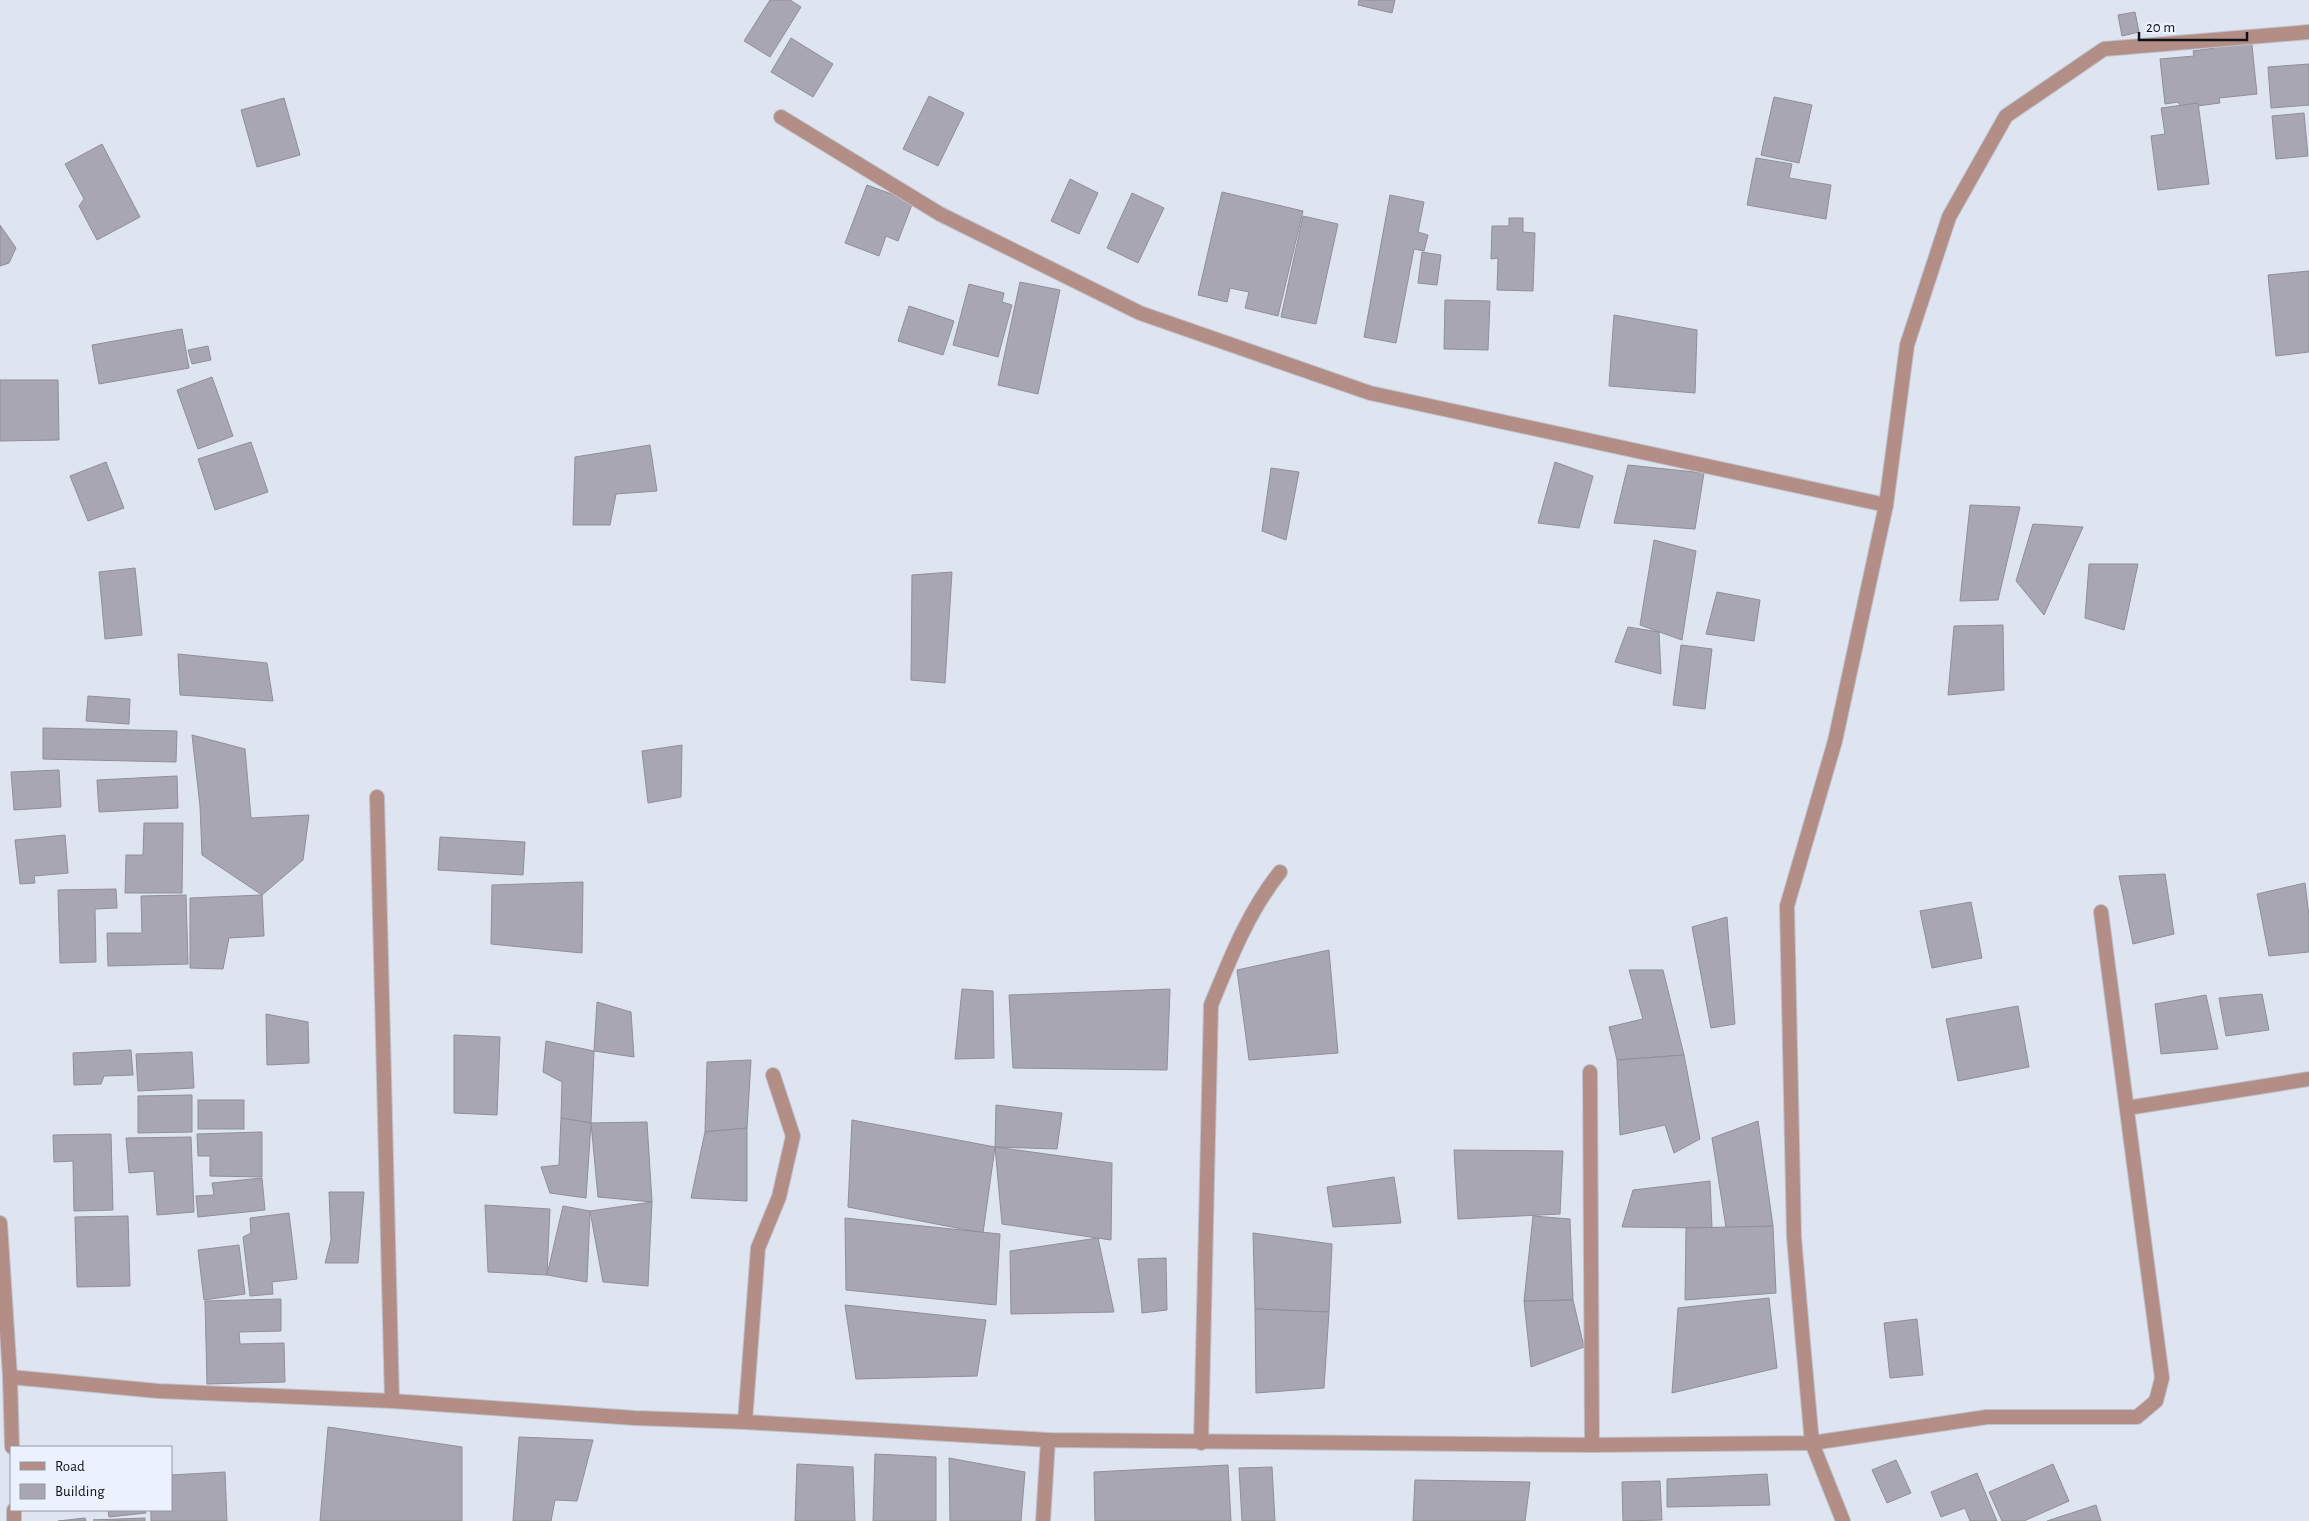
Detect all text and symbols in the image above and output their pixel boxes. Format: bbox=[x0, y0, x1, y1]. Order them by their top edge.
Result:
scale bar bbox=[2139, 10, 2246, 42]
text: 20 m bbox=[2146, 20, 2175, 35]
legend bbox=[10, 1446, 172, 1511]
text: Road bbox=[55, 1459, 85, 1474]
text: Building bbox=[55, 1484, 105, 1499]

